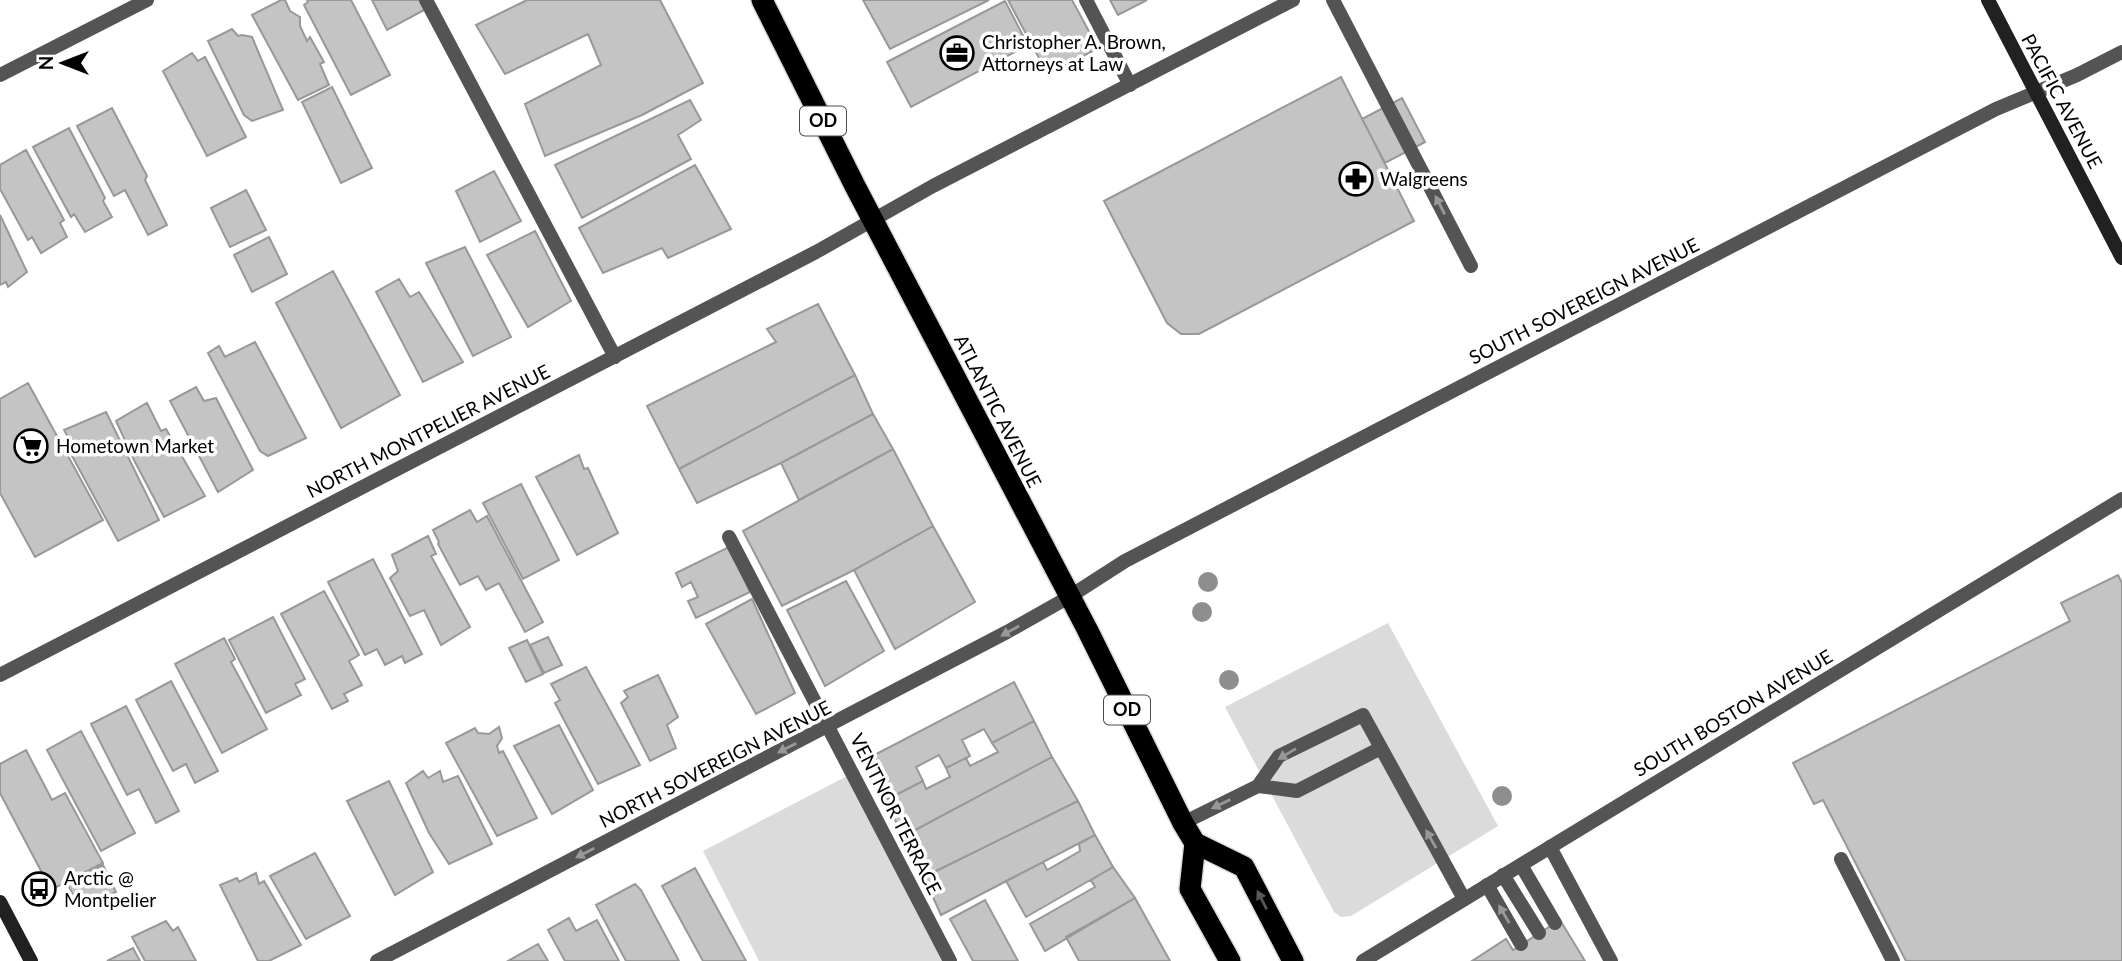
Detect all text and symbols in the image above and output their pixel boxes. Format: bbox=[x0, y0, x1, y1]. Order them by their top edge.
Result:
north arrow bbox=[28, 28, 98, 98]
place label: Christopher A. Brown, Attorneys at Law bbox=[982, 30, 1166, 75]
street label: PACIFIC AVENUE bbox=[2017, 30, 2108, 172]
office icon: Christopher A. Brown, Attorneys at Law bbox=[938, 34, 976, 72]
text: N bbox=[34, 56, 57, 70]
road number: OD bbox=[800, 106, 846, 136]
pharmacy icon: Walgreens bbox=[1337, 160, 1375, 198]
place label: Walgreens bbox=[1380, 167, 1468, 190]
one-way arrow bbox=[1434, 195, 1445, 215]
street label: SOUTH SOVEREIGN AVENUE bbox=[1465, 232, 1703, 369]
street label: ATLANTIC AVENUE bbox=[950, 330, 1047, 491]
street label: NORTH MONTPELIER AVENUE bbox=[302, 359, 553, 502]
supermarket icon: Hometown Market bbox=[12, 427, 50, 465]
place label: Hometown Market bbox=[56, 434, 214, 457]
one-way arrow bbox=[1000, 625, 1019, 637]
street label: SOUTH BOSTON AVENUE bbox=[1629, 644, 1836, 781]
street label: NORTH SOVEREIGN AVENUE bbox=[595, 695, 834, 832]
road number: OD bbox=[1104, 696, 1150, 724]
street label: VENTNOR TERRACE bbox=[846, 729, 947, 898]
one-way arrow bbox=[777, 743, 797, 754]
one-way arrow bbox=[1277, 747, 1296, 760]
one-way arrow bbox=[1211, 799, 1231, 810]
one-way arrow bbox=[1425, 829, 1437, 849]
one-way arrow bbox=[575, 847, 595, 859]
place label: Arctic @ Montpelier bbox=[64, 866, 156, 911]
bus stop icon: Arctic @ Montpelier bbox=[20, 870, 58, 908]
one-way arrow bbox=[1256, 890, 1267, 910]
one-way arrow bbox=[1498, 905, 1510, 924]

